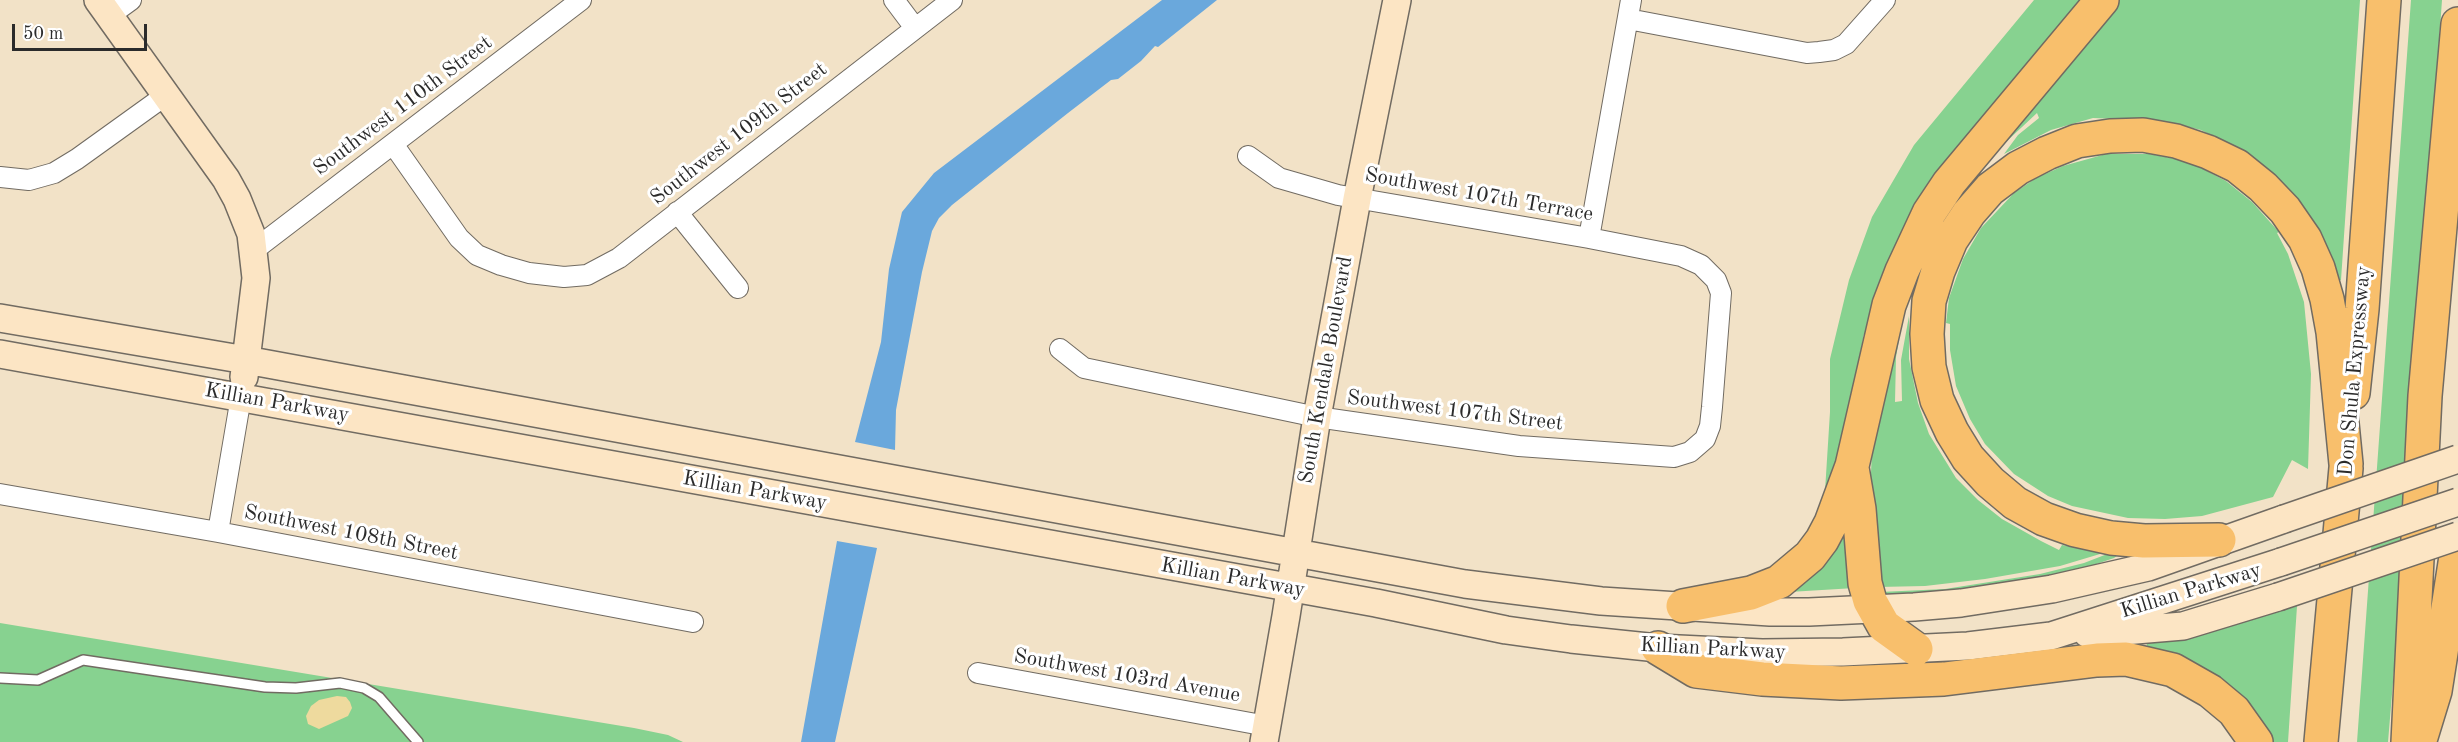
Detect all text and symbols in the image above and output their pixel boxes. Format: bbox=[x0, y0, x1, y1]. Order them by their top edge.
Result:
scale bar bbox=[15, 12, 150, 50]
text: 50 m bbox=[23, 25, 63, 43]
street label: Southwest 110th Street bbox=[309, 30, 497, 182]
street label: Southwest 109th Street bbox=[646, 57, 832, 211]
street label: Southwest 107th Terrace bbox=[1363, 162, 1595, 228]
street label: South Kendale Boulevard bbox=[1294, 254, 1358, 486]
street label: Don Shula Expressway bbox=[2333, 265, 2377, 477]
street label: Killian Parkway bbox=[203, 378, 351, 428]
street label: Southwest 107th Street bbox=[1345, 385, 1565, 437]
street label: Killian Parkway bbox=[681, 466, 829, 516]
street label: Southwest 108th Street bbox=[242, 500, 460, 566]
street label: Killian Parkway bbox=[1159, 553, 1307, 603]
street label: Killian Parkway bbox=[2117, 558, 2265, 624]
street label: Killian Parkway bbox=[1639, 633, 1787, 665]
street label: Southwest 103rd Avenue bbox=[1012, 644, 1242, 708]

